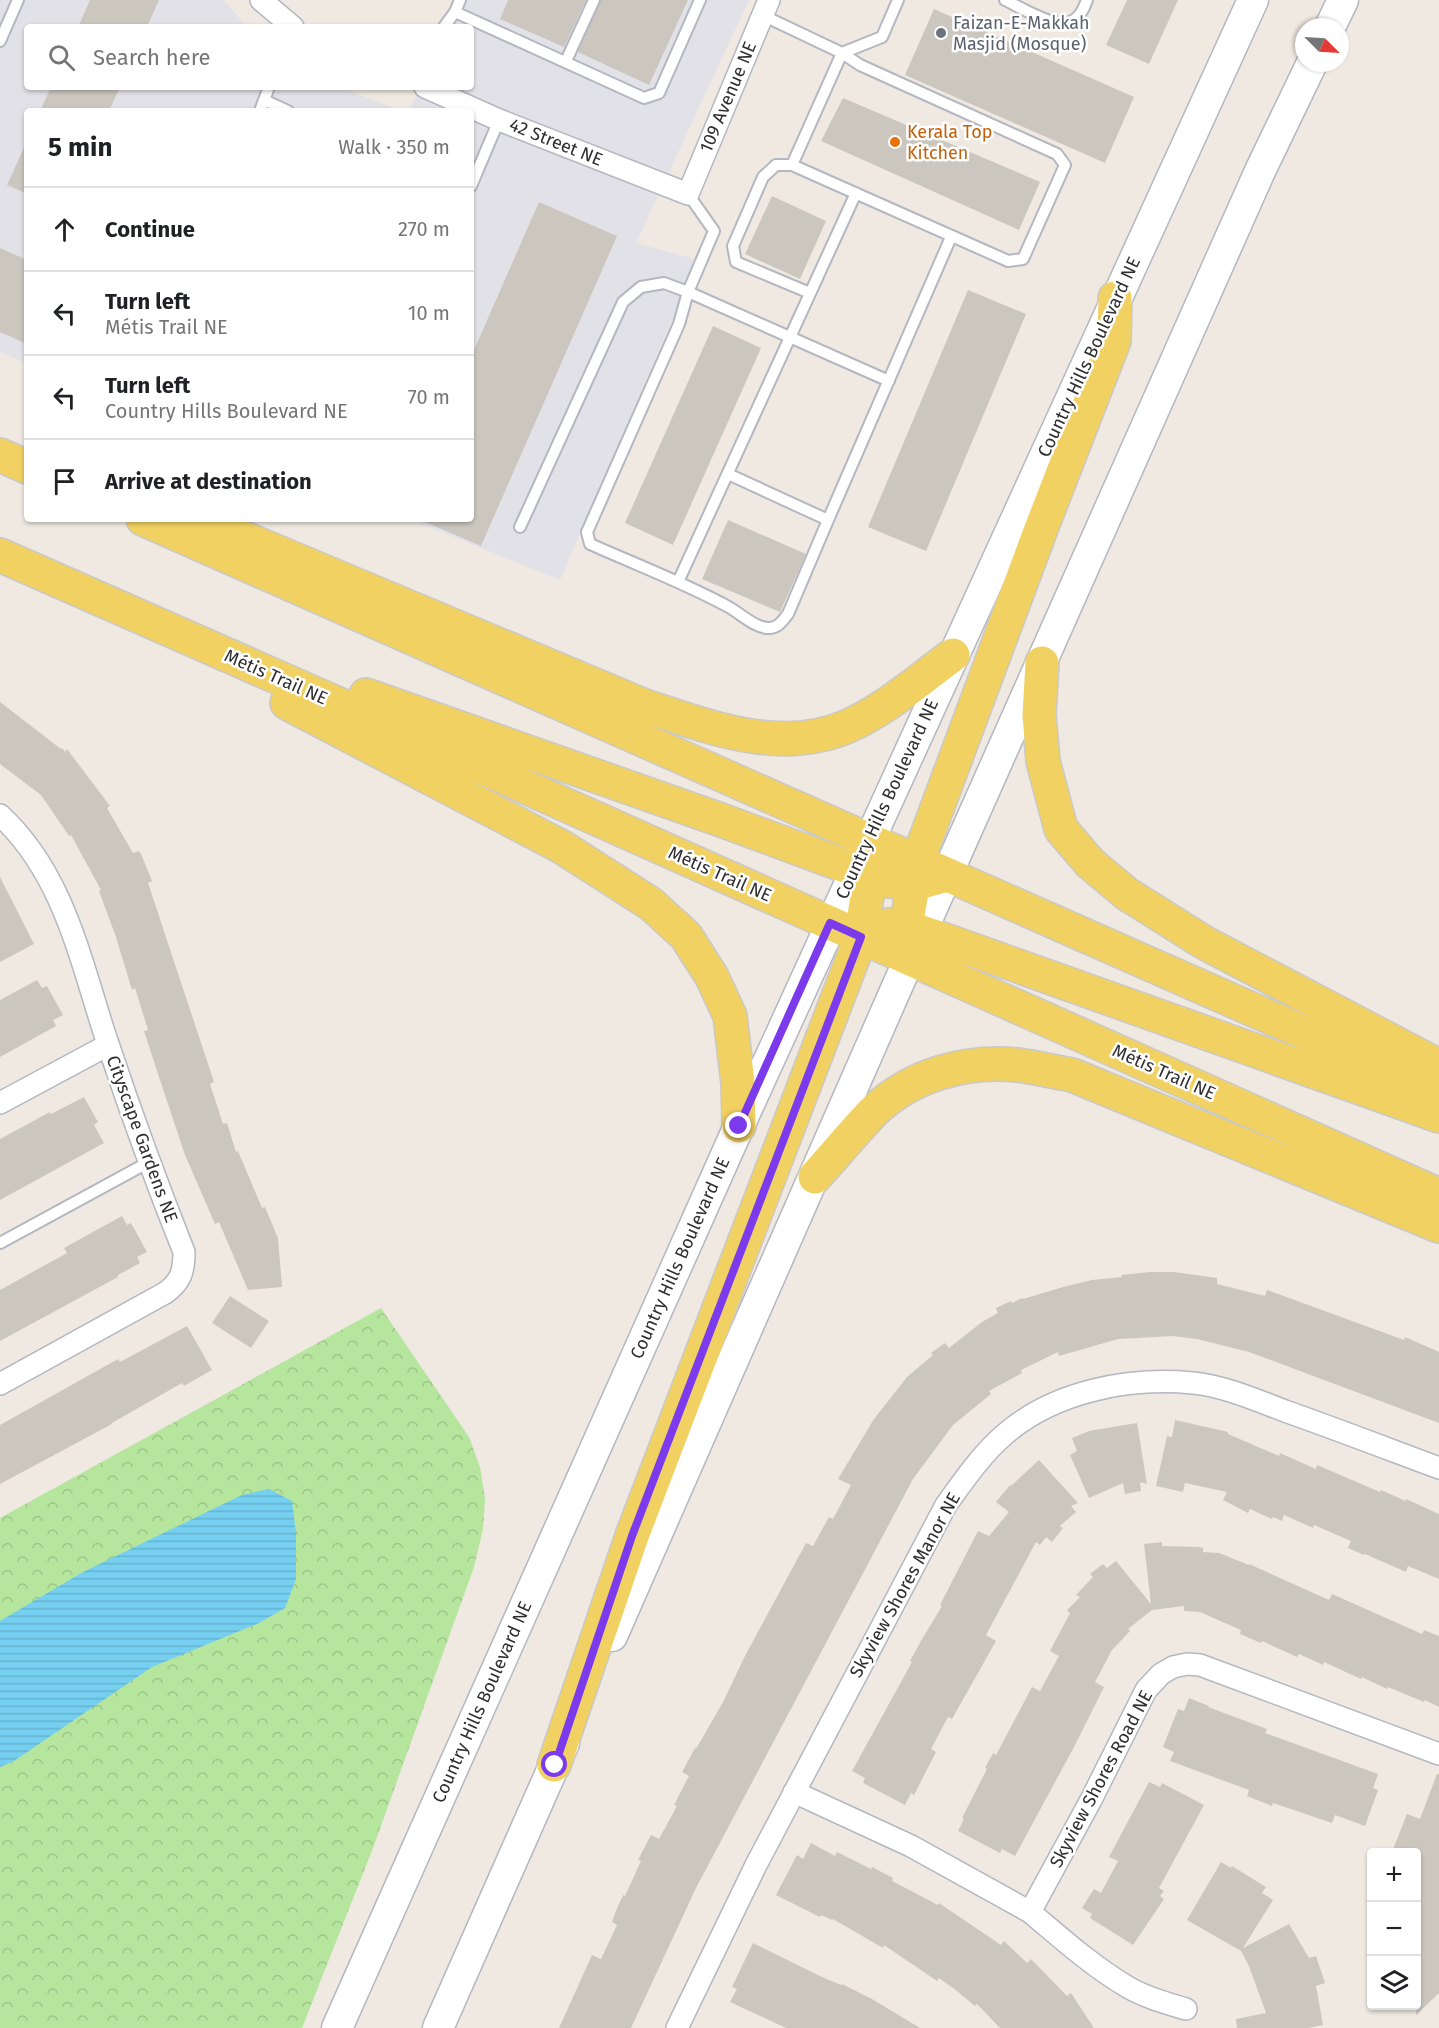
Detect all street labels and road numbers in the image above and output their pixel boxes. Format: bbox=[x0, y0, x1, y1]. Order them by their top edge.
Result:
street label: 109 Avenue NE bbox=[695, 38, 761, 156]
street label: 42 Street NE bbox=[506, 113, 606, 171]
street label: Country Hills Boulevard NE bbox=[1033, 253, 1145, 461]
street label: Métis Trail NE bbox=[221, 644, 331, 710]
street label: Country Hills Boulevard NE bbox=[831, 695, 943, 903]
street label: Métis Trail NE bbox=[665, 841, 775, 907]
street label: Métis Trail NE bbox=[1109, 1039, 1219, 1105]
street label: Cityscape Gardens NE bbox=[102, 1053, 182, 1225]
street label: Country Hills Boulevard NE bbox=[626, 1154, 734, 1362]
street label: Skyview Shores Manor NE bbox=[845, 1489, 965, 1681]
street label: Country Hills Boulevard NE bbox=[428, 1598, 536, 1806]
street label: Skyview Shores Road NE bbox=[1045, 1687, 1157, 1871]

